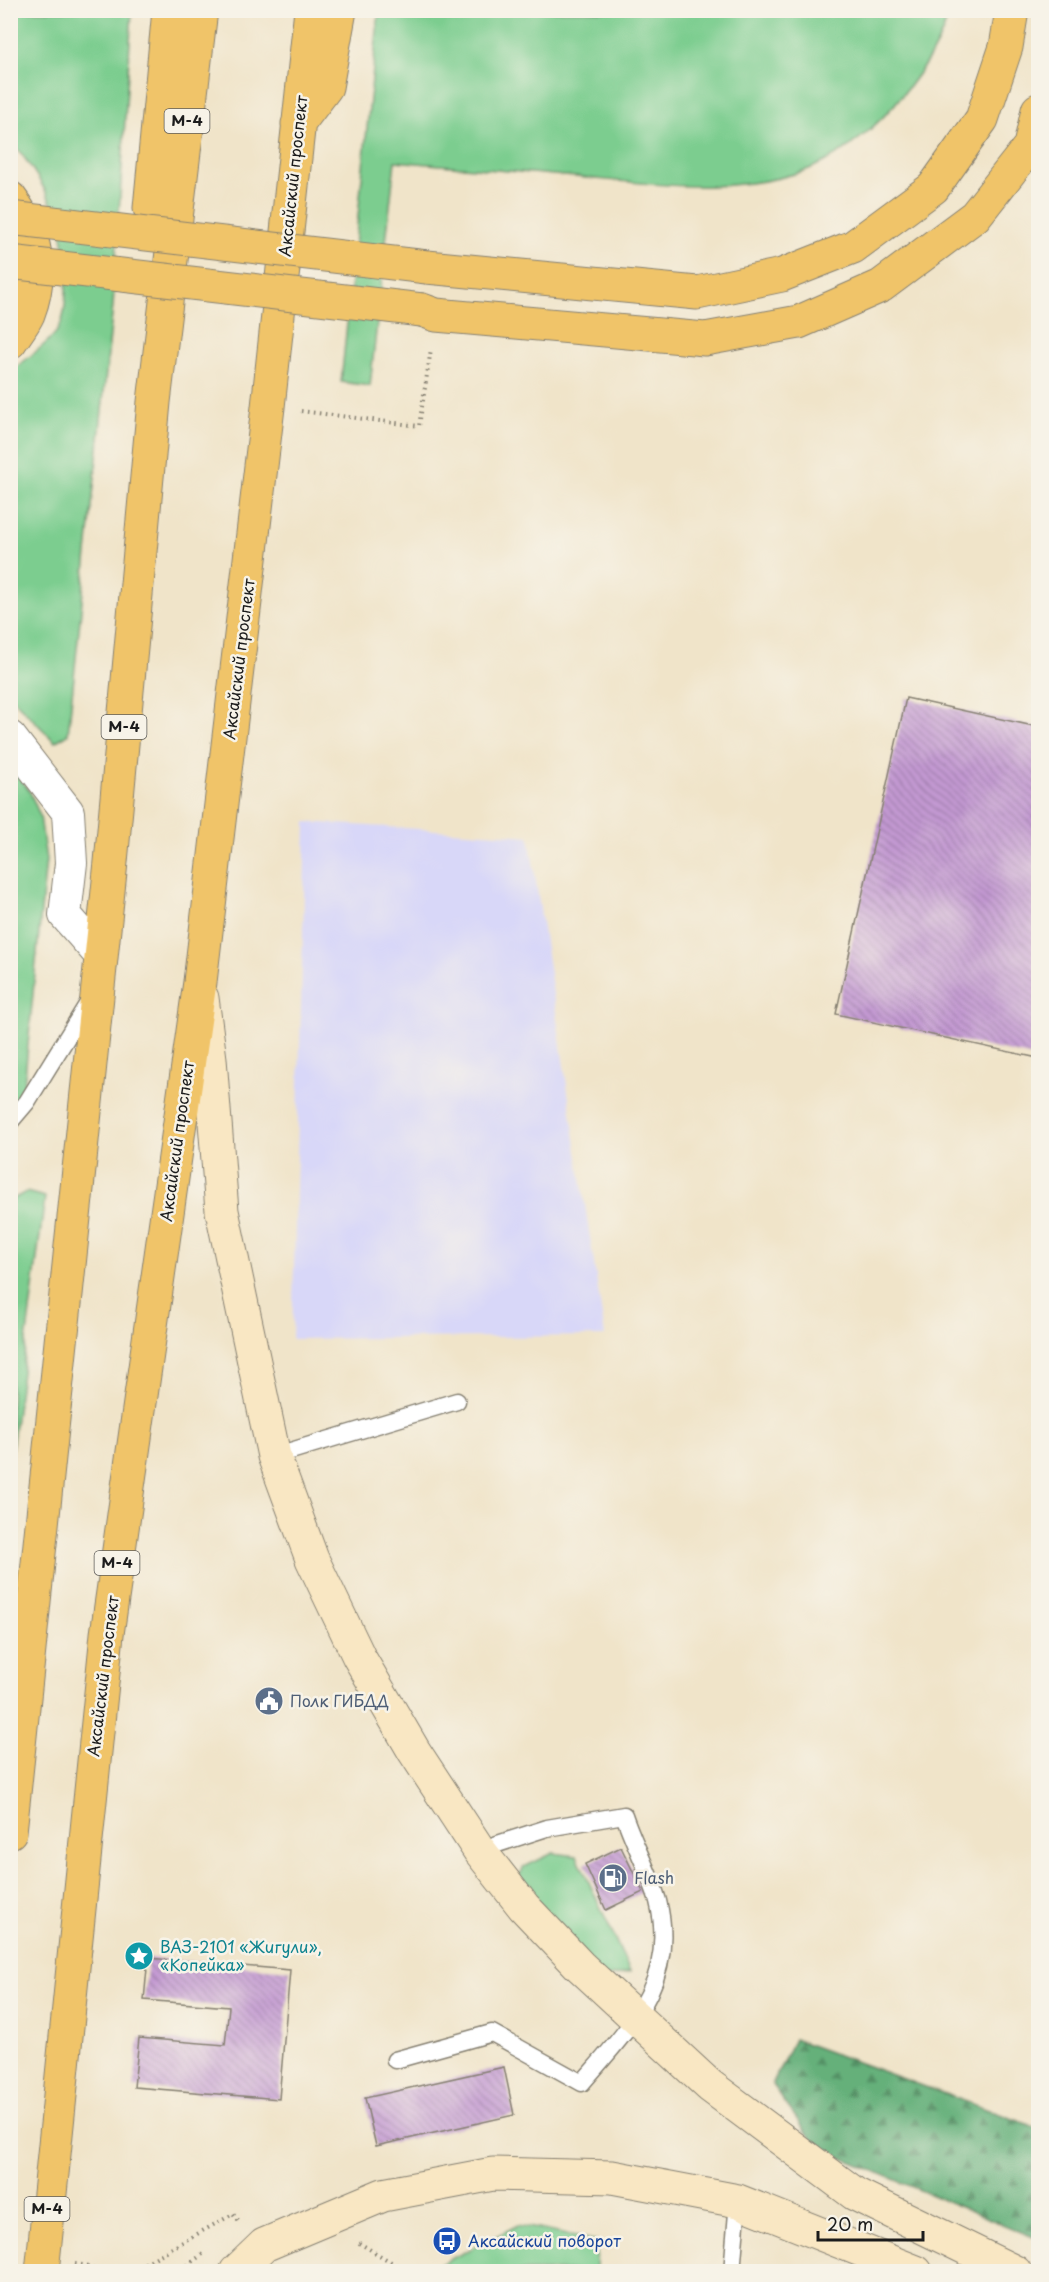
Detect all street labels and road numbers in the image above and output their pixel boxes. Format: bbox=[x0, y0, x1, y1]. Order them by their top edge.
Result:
street label: Аксайский проспект bbox=[272, 94, 312, 258]
road number: М-4 bbox=[164, 109, 210, 133]
street label: Аксайский проспект bbox=[216, 577, 260, 741]
road number: М-4 bbox=[102, 715, 146, 739]
street label: Аксайский проспект bbox=[153, 1059, 199, 1223]
road number: М-4 bbox=[94, 1551, 140, 1575]
street label: Аксайский проспект bbox=[80, 1594, 124, 1758]
road number: М-4 bbox=[24, 2197, 70, 2221]

